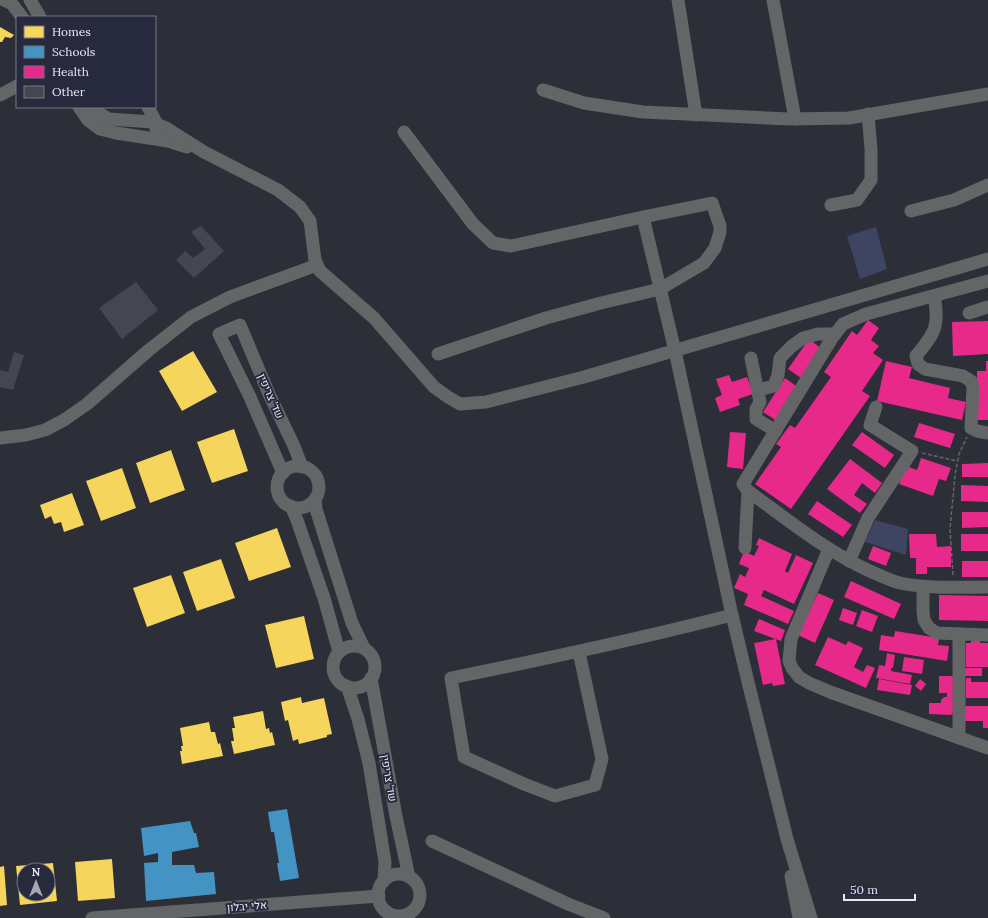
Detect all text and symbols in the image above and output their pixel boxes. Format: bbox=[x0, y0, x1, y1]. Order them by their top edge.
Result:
legend bbox=[16, 16, 156, 108]
text: Homes bbox=[52, 24, 91, 39]
text: Schools bbox=[52, 44, 96, 59]
text: Health bbox=[52, 64, 89, 79]
text: Other bbox=[52, 84, 86, 99]
street label: שד' צריפין bbox=[255, 371, 287, 421]
street label: שד' צריפין bbox=[378, 753, 400, 803]
north arrow bbox=[16, 862, 56, 902]
text: N bbox=[32, 865, 41, 879]
scale bar bbox=[844, 876, 915, 902]
text: 50 m bbox=[850, 882, 878, 897]
street label: אלי יבלון bbox=[227, 898, 267, 914]

